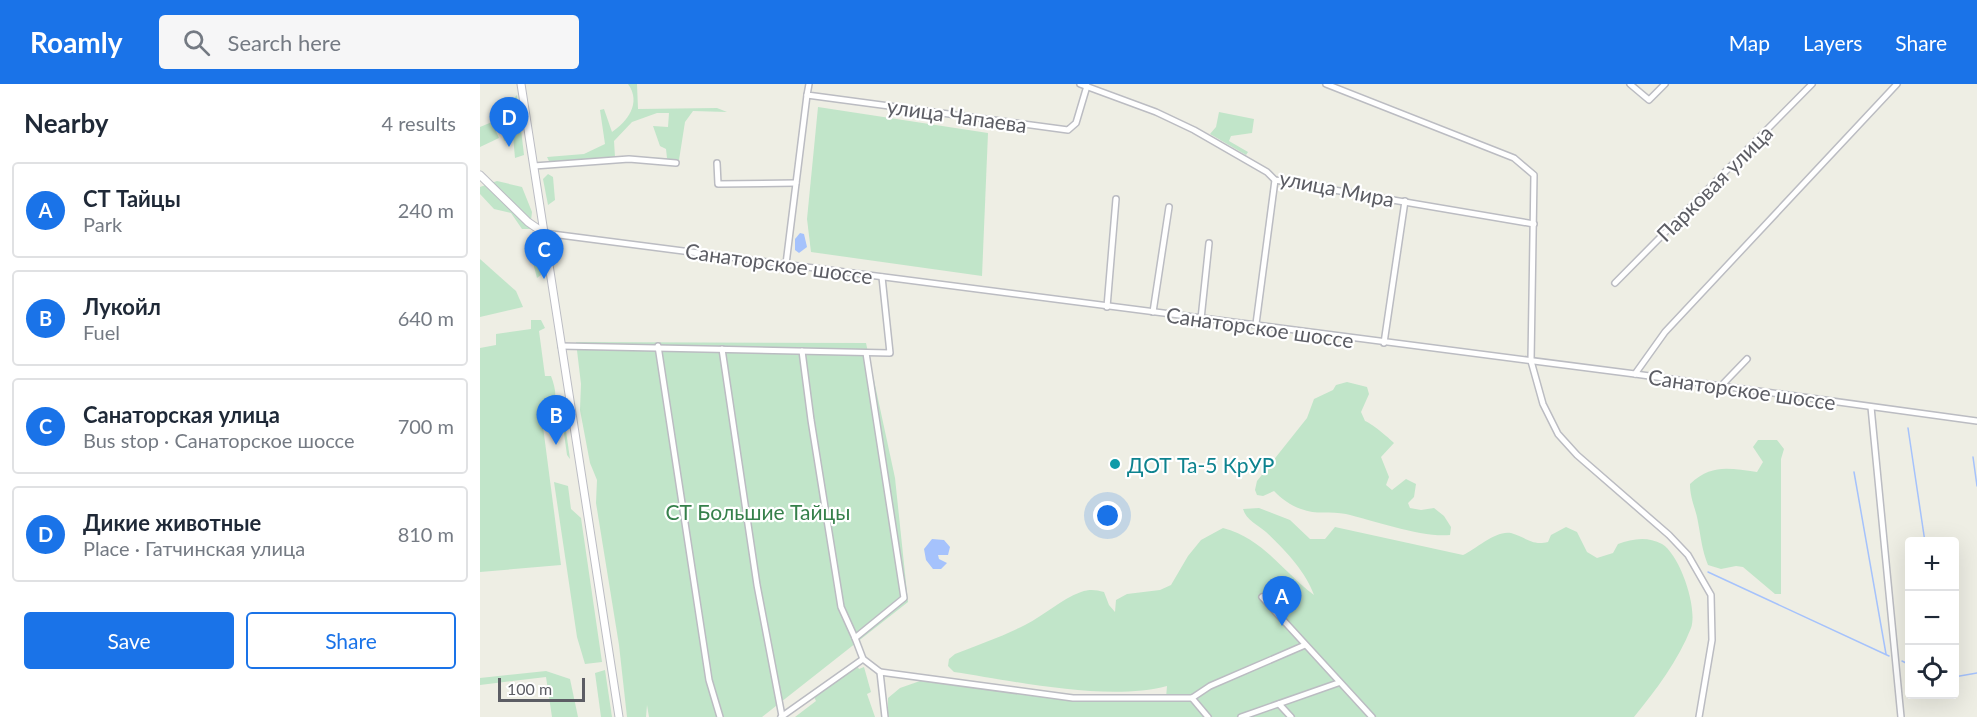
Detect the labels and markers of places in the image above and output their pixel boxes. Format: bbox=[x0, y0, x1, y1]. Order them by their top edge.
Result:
pin: D bbox=[489, 98, 528, 147]
pin: C bbox=[524, 230, 564, 279]
pin: B bbox=[536, 396, 576, 445]
place label: ДОТ Та-5 КрУР bbox=[1127, 452, 1274, 477]
marker: ДОТ Та-5 КрУР bbox=[1108, 457, 1122, 471]
pin: A bbox=[1262, 576, 1302, 626]

